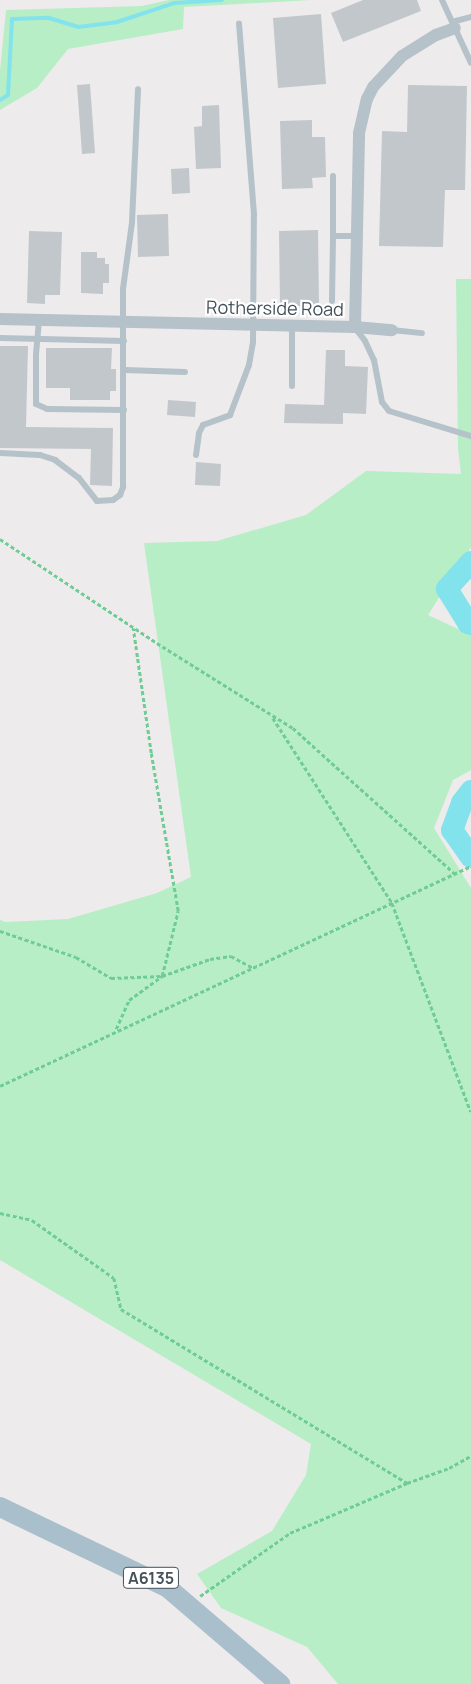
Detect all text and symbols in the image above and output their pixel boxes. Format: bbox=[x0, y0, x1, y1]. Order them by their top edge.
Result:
street label: Rotherside Road bbox=[206, 296, 344, 320]
road number: A6135 bbox=[122, 1565, 180, 1592]

